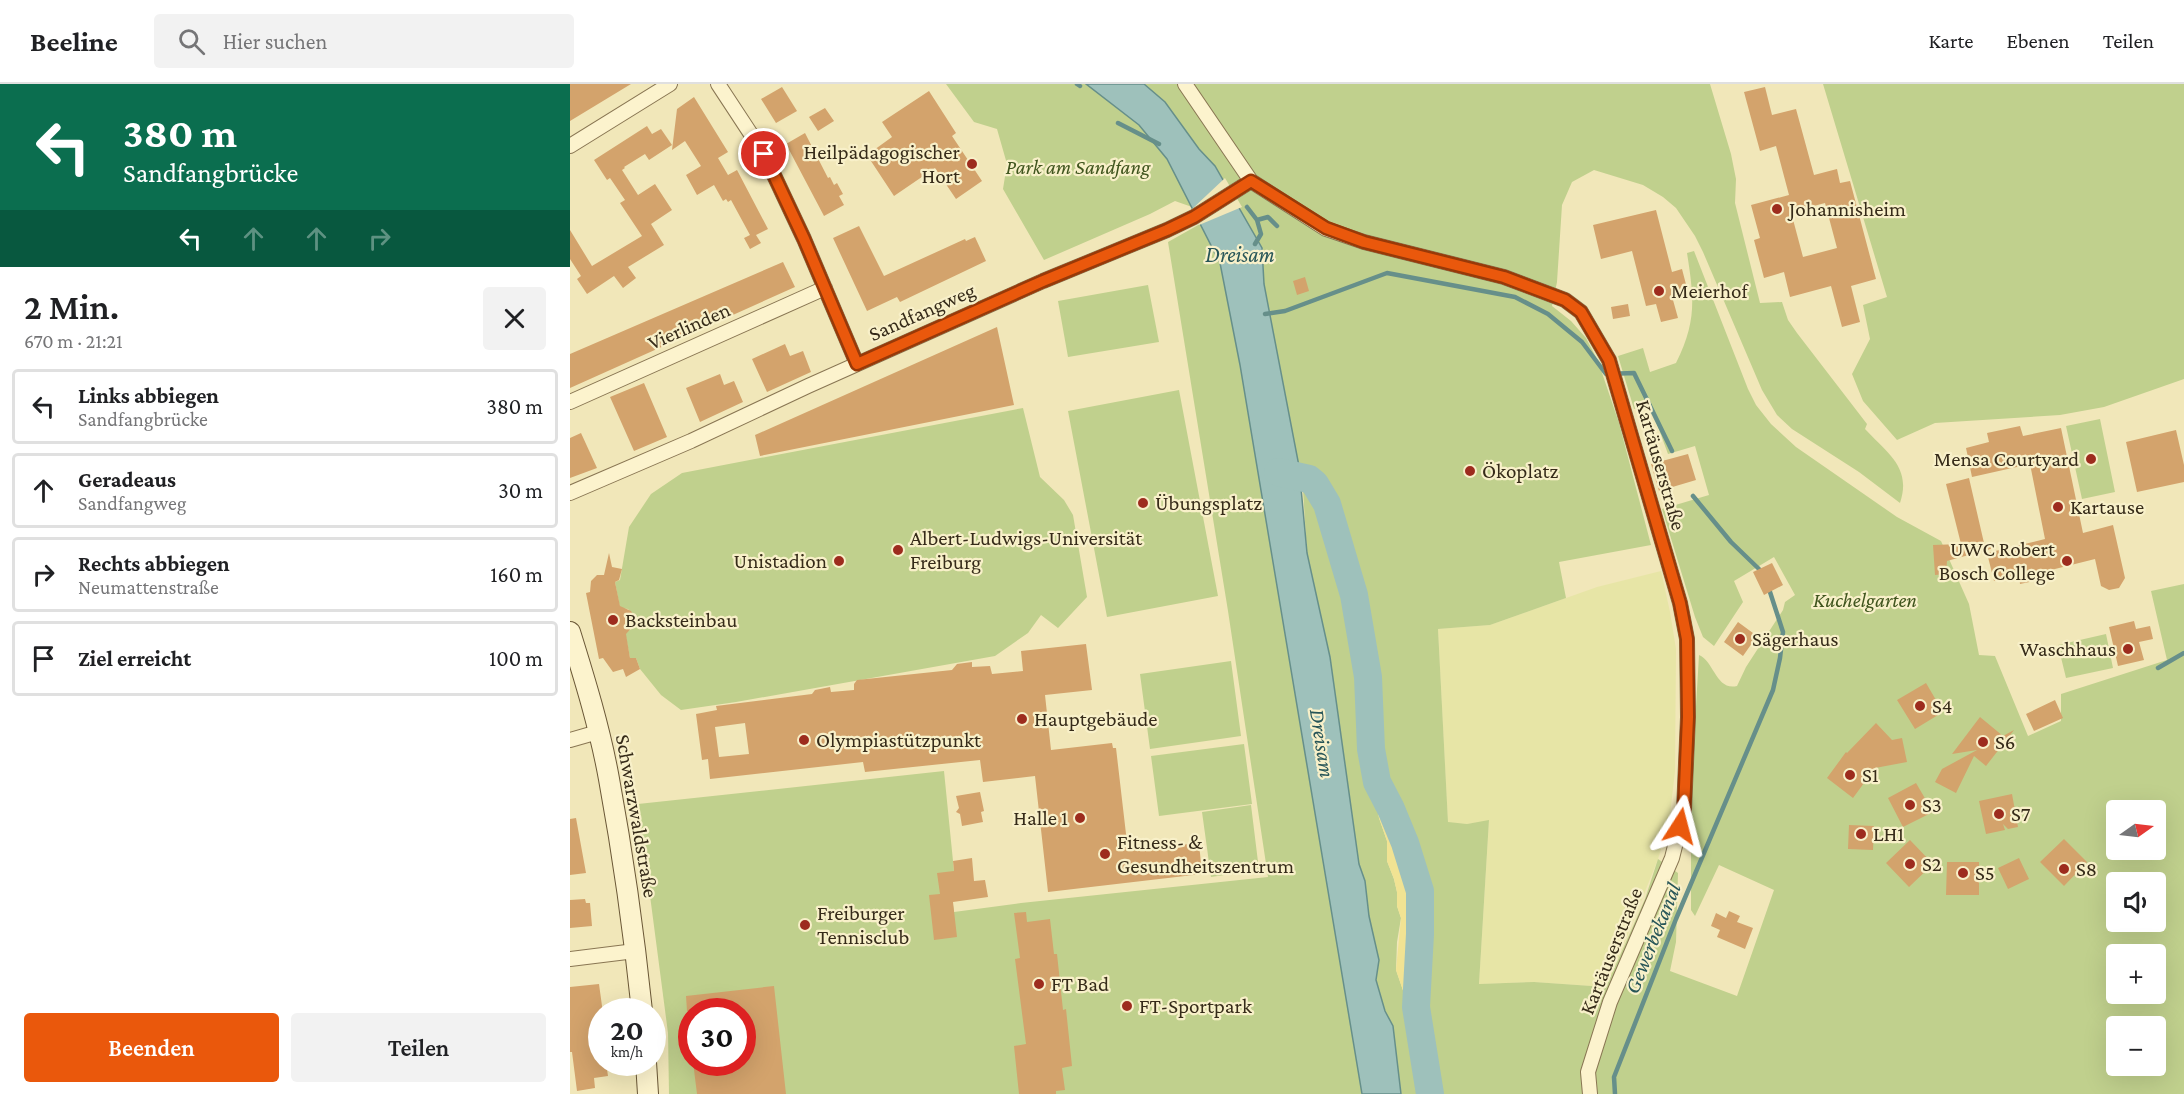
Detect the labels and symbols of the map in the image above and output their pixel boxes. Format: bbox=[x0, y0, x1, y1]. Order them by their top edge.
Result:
pin bbox=[738, 128, 789, 179]
place label: Heilpädagogischer Hort bbox=[804, 140, 961, 188]
park label: Park am Sandfang bbox=[1006, 155, 1151, 179]
marker: Heilpädagogischer Hort bbox=[965, 157, 979, 171]
place label: Johannisheim bbox=[1787, 197, 1906, 221]
marker: Johannisheim bbox=[1770, 202, 1784, 216]
water label: Dreisam bbox=[1205, 242, 1275, 267]
street label: Sandfangweg bbox=[865, 278, 979, 346]
place label: Meierhof bbox=[1671, 279, 1749, 303]
marker: Meierhof bbox=[1652, 284, 1666, 298]
street label: Vierlinden bbox=[644, 297, 734, 355]
street label: Kartäuserstraße bbox=[1631, 397, 1691, 533]
place label: Mensa Courtyard bbox=[1934, 447, 2079, 471]
marker: Mensa Courtyard bbox=[2084, 452, 2098, 466]
place label: Ökoplatz bbox=[1482, 459, 1558, 483]
marker: Ökoplatz bbox=[1463, 464, 1477, 478]
place label: Übungsplatz bbox=[1155, 491, 1262, 515]
place label: Kartause bbox=[2070, 495, 2144, 519]
marker: Übungsplatz bbox=[1136, 496, 1150, 510]
marker: Kartause bbox=[2051, 500, 2065, 514]
place label: Albert-Ludwigs-Universität Freiburg bbox=[910, 526, 1143, 574]
place label: UWC Robert Bosch College bbox=[1939, 537, 2056, 585]
marker: Albert-Ludwigs-Universität Freiburg bbox=[891, 543, 905, 557]
place label: Unistadion bbox=[734, 549, 827, 573]
marker: Unistadion bbox=[832, 554, 846, 568]
marker: UWC Robert Bosch College bbox=[2060, 554, 2074, 568]
park label: Kuchelgarten bbox=[1813, 588, 1917, 612]
place label: Backsteinbau bbox=[625, 608, 737, 632]
marker: Backsteinbau bbox=[606, 613, 620, 627]
place label: Sägerhaus bbox=[1752, 627, 1839, 651]
marker: Sägerhaus bbox=[1733, 632, 1747, 646]
place label: Waschhaus bbox=[2019, 637, 2116, 661]
marker: Waschhaus bbox=[2121, 642, 2135, 656]
place label: S4 bbox=[1932, 694, 1953, 718]
marker: S4 bbox=[1913, 699, 1927, 713]
place label: Hauptgebäude bbox=[1034, 707, 1158, 731]
water label: Dreisam bbox=[1305, 707, 1340, 779]
marker: Hauptgebäude bbox=[1015, 712, 1029, 726]
place label: Olympiastützpunkt bbox=[816, 728, 982, 752]
place label: S6 bbox=[1995, 730, 2016, 754]
street label: Schwarzwaldstraße bbox=[611, 733, 663, 899]
marker: Olympiastützpunkt bbox=[797, 733, 811, 747]
marker: S6 bbox=[1976, 735, 1990, 749]
place label: S1 bbox=[1862, 763, 1879, 787]
marker: S1 bbox=[1843, 768, 1857, 782]
place label: S3 bbox=[1922, 793, 1942, 817]
position arrow bbox=[1648, 794, 1712, 858]
marker: S3 bbox=[1903, 798, 1917, 812]
north arrow bbox=[2106, 800, 2166, 860]
place label: S7 bbox=[2011, 802, 2031, 826]
place label: Halle 1 bbox=[1013, 806, 1068, 830]
marker: S7 bbox=[1992, 807, 2006, 821]
marker: Halle 1 bbox=[1073, 811, 1087, 825]
place label: LH1 bbox=[1873, 822, 1904, 846]
marker: LH1 bbox=[1854, 827, 1868, 841]
place label: Fitness- & Gesundheitszentrum bbox=[1117, 830, 1294, 878]
marker: Fitness- & Gesundheitszentrum bbox=[1098, 847, 1112, 861]
place label: S2 bbox=[1922, 852, 1942, 876]
marker: S2 bbox=[1903, 857, 1917, 871]
place label: S8 bbox=[2076, 857, 2097, 881]
place label: S5 bbox=[1975, 861, 1995, 885]
marker: S8 bbox=[2057, 862, 2071, 876]
marker: S5 bbox=[1956, 866, 1970, 880]
water label: Gewerbekanal bbox=[1619, 879, 1686, 997]
street label: Kartäuserstraße bbox=[1575, 884, 1647, 1018]
place label: Freiburger Tennisclub bbox=[817, 901, 909, 949]
marker: Freiburger Tennisclub bbox=[798, 918, 812, 932]
place label: FT Bad bbox=[1051, 972, 1109, 996]
marker: FT Bad bbox=[1032, 977, 1046, 991]
place label: FT-Sportpark bbox=[1139, 994, 1252, 1018]
speed limit sign: 30 bbox=[678, 998, 756, 1076]
marker: FT-Sportpark bbox=[1120, 999, 1134, 1013]

